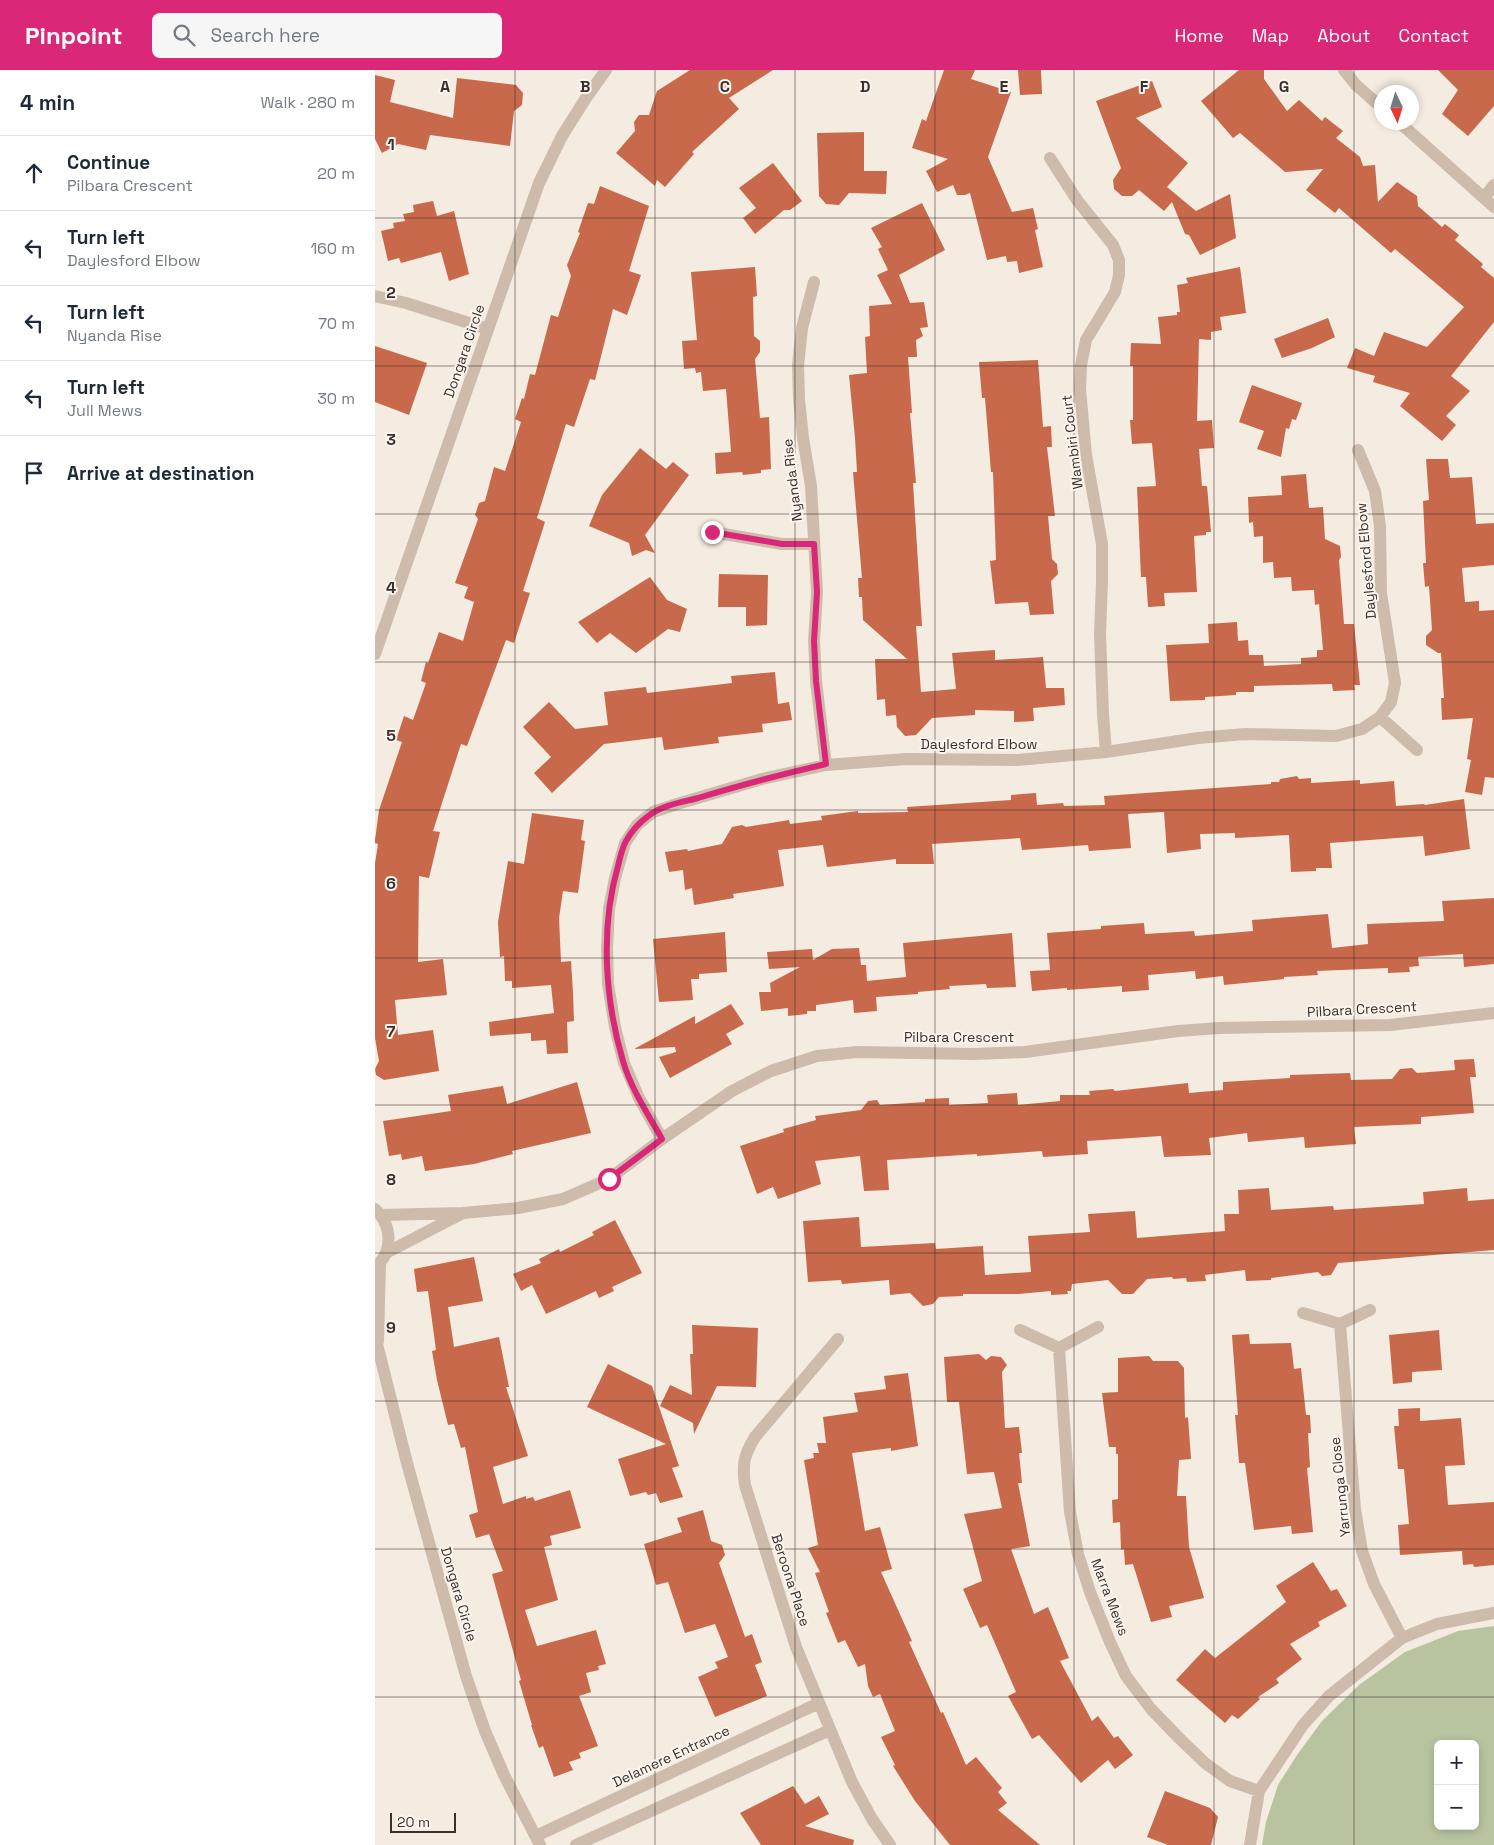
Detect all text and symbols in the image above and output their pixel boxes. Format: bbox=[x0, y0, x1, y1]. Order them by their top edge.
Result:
search box bbox=[152, 13, 502, 58]
text: Pinpoint bbox=[25, 20, 122, 51]
icon: search bbox=[170, 21, 198, 49]
text: Search here bbox=[210, 23, 320, 48]
text: Home bbox=[1175, 24, 1224, 47]
text: Map bbox=[1252, 24, 1289, 47]
text: About bbox=[1317, 24, 1371, 47]
text: Contact bbox=[1399, 24, 1469, 47]
text: A bbox=[440, 76, 450, 97]
text: B bbox=[580, 76, 590, 97]
text: C bbox=[720, 76, 730, 97]
text: D bbox=[860, 76, 870, 97]
text: E bbox=[1000, 76, 1009, 97]
text: F bbox=[1140, 76, 1149, 97]
text: G bbox=[1279, 76, 1289, 97]
north arrow bbox=[1374, 85, 1419, 130]
text: 4 min bbox=[20, 89, 75, 116]
text: Walk · 280 m bbox=[260, 92, 355, 113]
text: 1 bbox=[387, 134, 395, 155]
text: Continue bbox=[67, 150, 150, 175]
icon: ahead bbox=[20, 159, 48, 187]
text: 20 m bbox=[317, 163, 355, 184]
text: Pilbara Crescent bbox=[67, 175, 193, 196]
text: Turn left bbox=[67, 225, 145, 250]
icon: left bbox=[20, 234, 48, 262]
text: 160 m bbox=[310, 238, 355, 259]
text: Daylesford Elbow bbox=[67, 250, 201, 271]
text: 2 bbox=[386, 282, 396, 303]
text: Turn left bbox=[67, 300, 145, 325]
street label: Dongara Circle bbox=[440, 302, 488, 400]
icon: left bbox=[20, 309, 48, 337]
text: 70 m bbox=[318, 313, 355, 334]
text: Nyanda Rise bbox=[67, 325, 162, 346]
text: Turn left bbox=[67, 375, 145, 400]
icon: left bbox=[20, 384, 48, 412]
text: 30 m bbox=[317, 388, 355, 409]
street label: Wambiri Court bbox=[1057, 394, 1087, 490]
text: Jull Mews bbox=[67, 400, 142, 421]
text: 3 bbox=[386, 429, 396, 450]
street label: Nyanda Rise bbox=[778, 438, 806, 522]
icon: arrive bbox=[20, 459, 48, 487]
text: Arrive at destination bbox=[67, 461, 255, 486]
street label: Daylesford Elbow bbox=[1352, 502, 1380, 620]
route end bbox=[701, 521, 724, 544]
text: 4 bbox=[386, 577, 396, 598]
text: 5 bbox=[386, 725, 396, 746]
street label: Daylesford Elbow bbox=[921, 735, 1037, 753]
text: 6 bbox=[386, 873, 396, 894]
street label: Pilbara Crescent bbox=[1307, 997, 1417, 1021]
text: 7 bbox=[387, 1021, 396, 1042]
street label: Pilbara Crescent bbox=[904, 1028, 1014, 1046]
route start bbox=[598, 1168, 621, 1191]
text: 8 bbox=[386, 1169, 396, 1190]
text: 9 bbox=[386, 1317, 396, 1338]
street label: Yarrunga Close bbox=[1326, 1436, 1354, 1538]
street label: Beroona Place bbox=[768, 1531, 814, 1629]
street label: Dongara Circle bbox=[437, 1545, 481, 1643]
street label: Marra Mews bbox=[1087, 1556, 1133, 1638]
street label: Delamere Entrance bbox=[609, 1721, 733, 1791]
map controls bbox=[1434, 1740, 1479, 1830]
button: + bbox=[1434, 1740, 1479, 1785]
button: − bbox=[1434, 1785, 1479, 1830]
scale bar bbox=[390, 1810, 456, 1833]
text: 20 m bbox=[397, 1813, 430, 1831]

